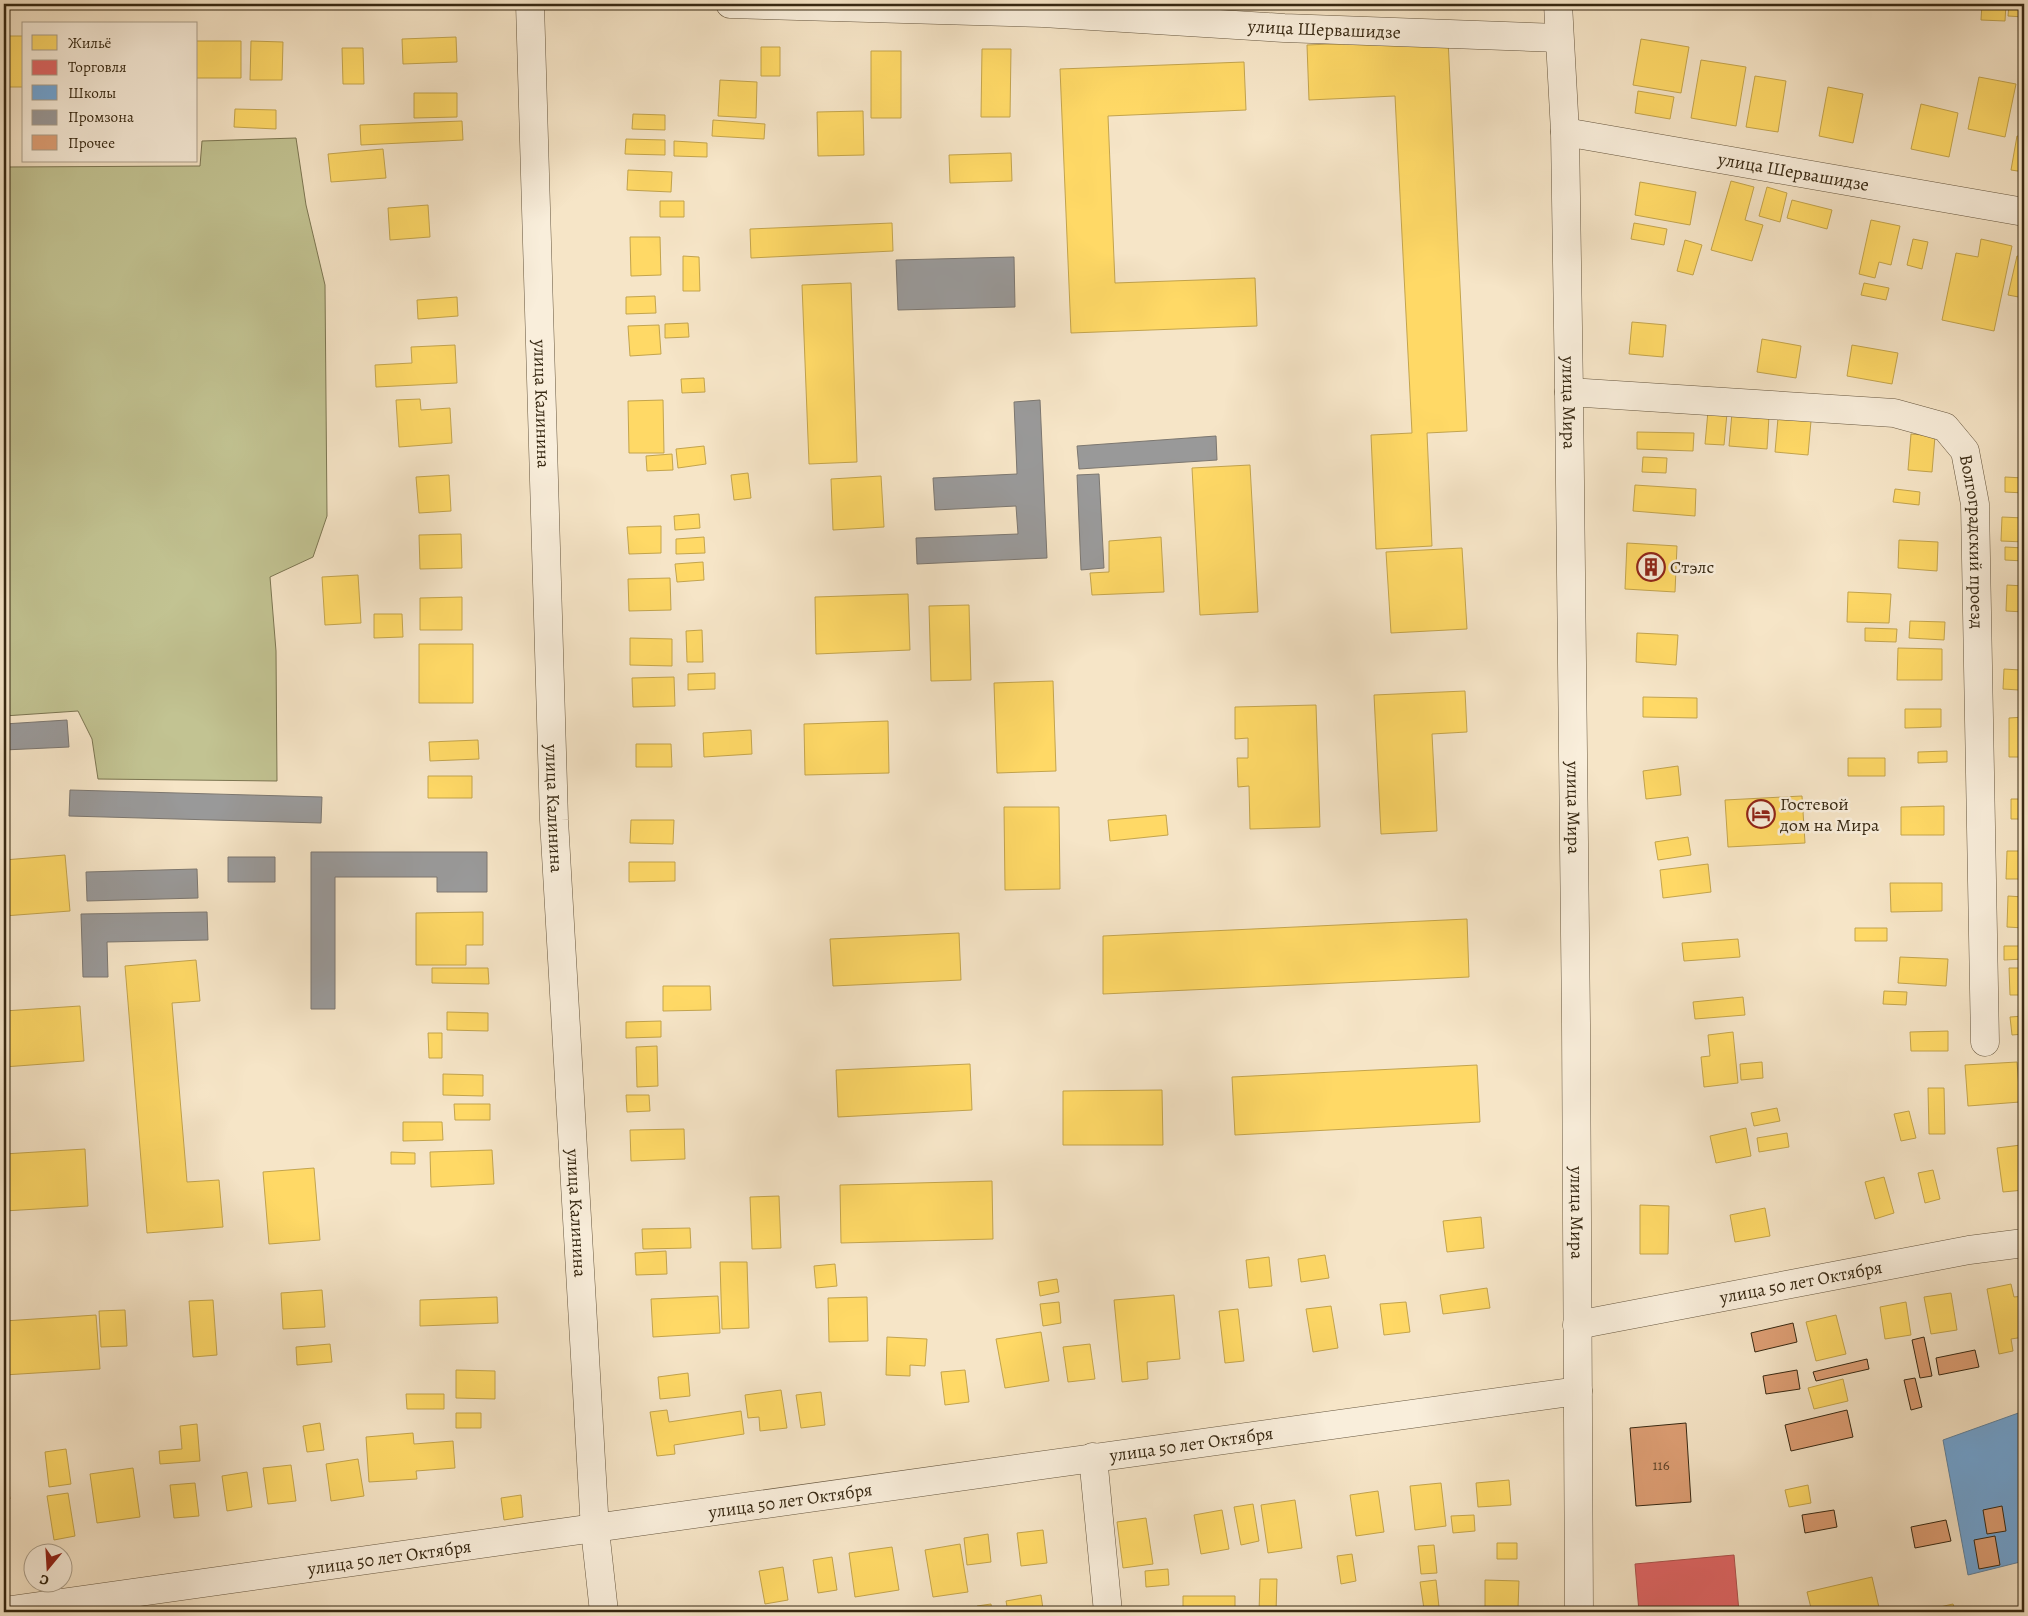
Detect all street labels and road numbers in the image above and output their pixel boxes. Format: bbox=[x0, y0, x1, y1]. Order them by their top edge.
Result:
street label: улица Шервашидзе bbox=[1246, 14, 1401, 44]
street label: улица Шервашидзе bbox=[1715, 147, 1871, 197]
street label: улица Калинина bbox=[528, 338, 556, 469]
street label: улица Мира bbox=[1556, 355, 1582, 450]
street label: Волгоградский проезд bbox=[1954, 452, 1989, 629]
street label: улица Калинина bbox=[540, 743, 569, 874]
street label: улица Мира bbox=[1561, 760, 1586, 855]
street label: улица Калинина bbox=[561, 1147, 592, 1279]
street label: улица Мира bbox=[1565, 1165, 1589, 1260]
street label: улица 50 лет Октября bbox=[1717, 1255, 1884, 1310]
street label: улица 50 лет Октября bbox=[1107, 1421, 1275, 1468]
street label: улица 50 лет Октября bbox=[706, 1477, 874, 1524]
street label: улица 50 лет Октября bbox=[305, 1534, 473, 1581]

